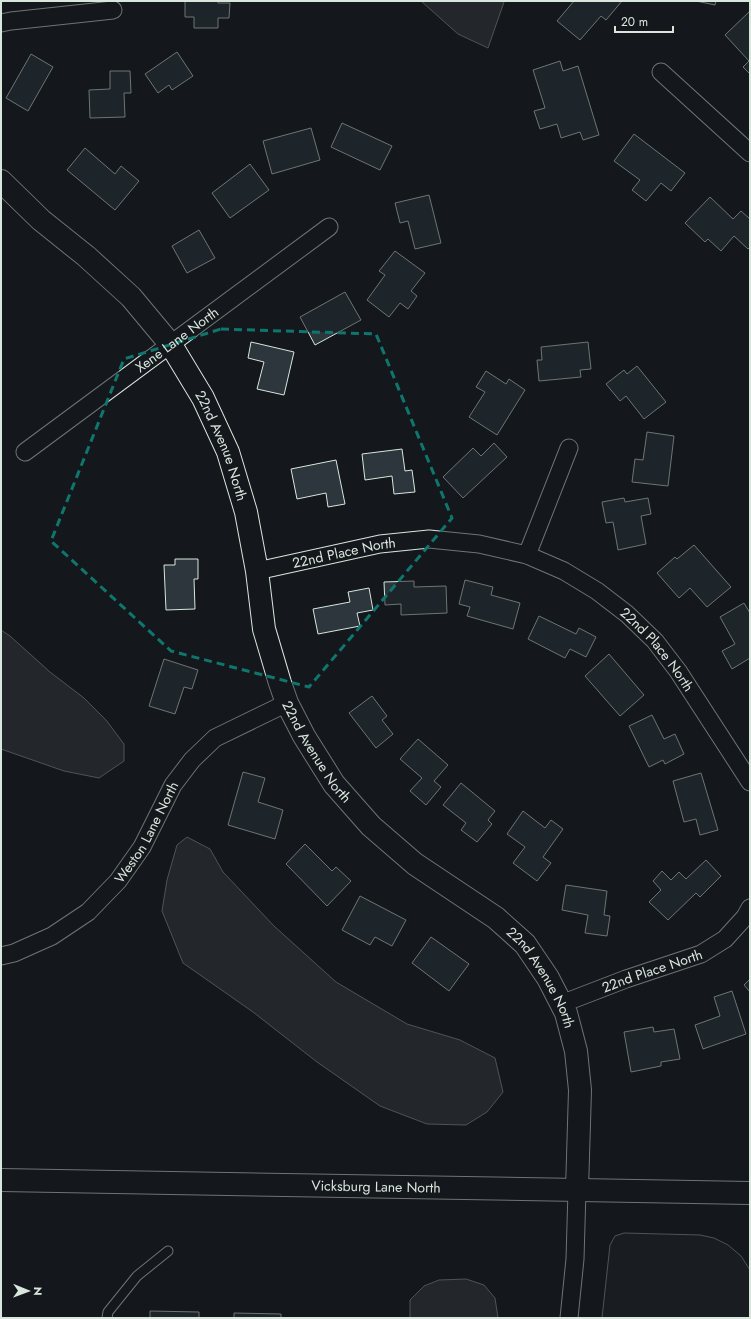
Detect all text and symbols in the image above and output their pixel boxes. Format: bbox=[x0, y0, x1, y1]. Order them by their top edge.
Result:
scale bar bbox=[615, 8, 673, 34]
text: 20 m bbox=[621, 13, 648, 31]
street label: Xene Lane North bbox=[131, 302, 223, 377]
street label: 22nd Avenue North bbox=[191, 386, 252, 503]
street label: 22nd Place North bbox=[290, 532, 397, 573]
street label: 22nd Place North bbox=[616, 602, 699, 695]
street label: 22nd Avenue North bbox=[277, 697, 356, 807]
street label: Weston Lane North bbox=[110, 778, 183, 887]
street label: 22nd Avenue North bbox=[502, 922, 580, 1030]
street label: 22nd Place North bbox=[599, 944, 705, 997]
street label: Vicksburg Lane North bbox=[311, 1175, 441, 1198]
north arrow bbox=[8, 1271, 48, 1311]
text: N bbox=[30, 1287, 46, 1296]

